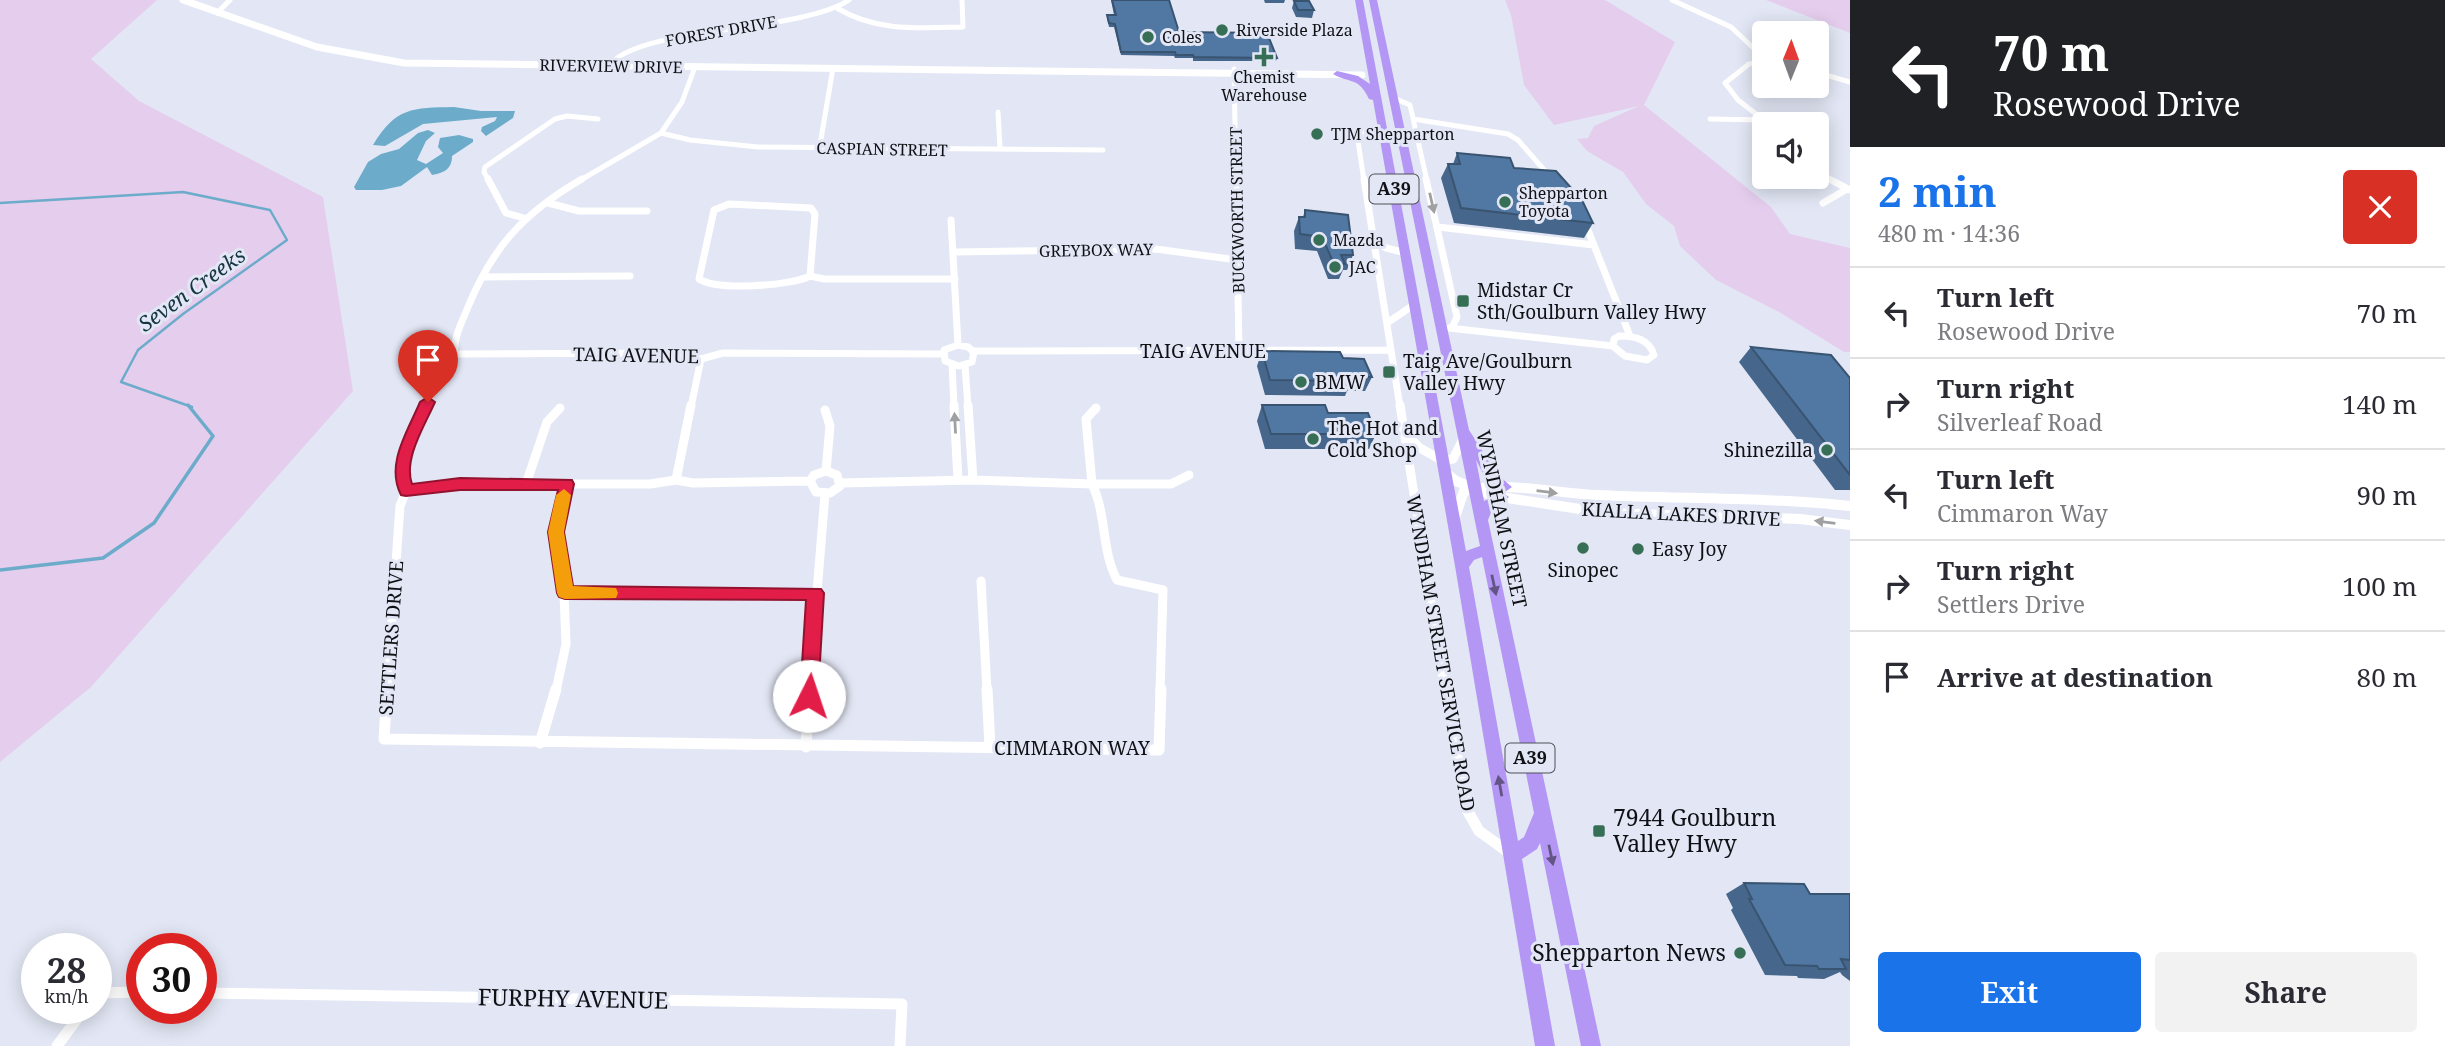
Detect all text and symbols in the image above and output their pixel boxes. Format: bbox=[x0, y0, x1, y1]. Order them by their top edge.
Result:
street label: FOREST DRIVE bbox=[663, 10, 779, 52]
place label: Riverside Plaza bbox=[1236, 19, 1353, 41]
text: 70 m bbox=[1993, 19, 2109, 85]
north arrow bbox=[1752, 21, 1829, 98]
map controls bbox=[1752, 21, 1829, 189]
marker: Riverside Plaza bbox=[1214, 22, 1230, 38]
place label: Coles bbox=[1162, 26, 1202, 48]
icon: left bbox=[1878, 28, 1969, 119]
marker: Coles bbox=[1140, 29, 1156, 45]
marker: Chemist Warehouse bbox=[1256, 49, 1272, 65]
street label: RIVERVIEW DRIVE bbox=[539, 54, 683, 78]
place label: Chemist Warehouse bbox=[1221, 66, 1307, 106]
text: Rosewood Drive bbox=[1993, 82, 2241, 125]
button: sound bbox=[1752, 112, 1829, 189]
place label: TJM Shepparton bbox=[1331, 123, 1455, 145]
street label: BUCKWORTH STREET bbox=[1225, 126, 1249, 293]
marker: TJM Shepparton bbox=[1309, 126, 1325, 142]
street label: CASPIAN STREET bbox=[816, 137, 948, 161]
text: 2 min bbox=[1878, 162, 1997, 219]
button: close bbox=[2343, 170, 2417, 244]
road number: A39 bbox=[1370, 174, 1418, 204]
place label: Shepparton Toyota bbox=[1519, 182, 1608, 222]
one-way arrow bbox=[1427, 192, 1438, 214]
marker: Shepparton Toyota bbox=[1497, 194, 1513, 210]
text: 480 m · 14:36 bbox=[1878, 217, 2020, 249]
place label: Mazda bbox=[1333, 229, 1384, 251]
marker: Mazda bbox=[1311, 232, 1327, 248]
street label: GREYBOX WAY bbox=[1039, 238, 1154, 262]
water label: Seven Creeks bbox=[132, 241, 251, 338]
place label: JAC bbox=[1348, 256, 1376, 278]
marker: JAC bbox=[1327, 259, 1343, 275]
place label: Midstar Cr Sth/Goulburn Valley Hwy bbox=[1477, 277, 1706, 325]
text: Turn left bbox=[1937, 279, 2054, 315]
marker: Midstar Cr Sth/Goulburn Valley Hwy bbox=[1455, 293, 1471, 309]
icon: left bbox=[1878, 294, 1916, 332]
text: 70 m bbox=[2357, 295, 2417, 331]
text: Rosewood Drive bbox=[1937, 315, 2115, 347]
pin bbox=[398, 330, 458, 402]
street label: TAIG AVENUE bbox=[1140, 338, 1266, 364]
icon: arrive bbox=[409, 341, 447, 379]
street label: TAIG AVENUE bbox=[573, 341, 699, 369]
place label: Taig Ave/Goulburn Valley Hwy bbox=[1403, 348, 1572, 396]
marker: Taig Ave/Goulburn Valley Hwy bbox=[1381, 364, 1397, 380]
place label: BMW bbox=[1315, 369, 1365, 395]
text: Turn right bbox=[1937, 370, 2074, 406]
marker: BMW bbox=[1293, 374, 1309, 390]
icon: right bbox=[1878, 385, 1916, 423]
text: 140 m bbox=[2342, 386, 2417, 422]
text: Silverleaf Road bbox=[1937, 406, 2103, 438]
one-way arrow bbox=[950, 412, 961, 434]
place label: The Hot and Cold Shop bbox=[1327, 415, 1438, 463]
street label: WYNDHAM STREET bbox=[1470, 428, 1534, 610]
marker: The Hot and Cold Shop bbox=[1305, 431, 1321, 447]
place label: Shinezilla bbox=[1724, 437, 1813, 463]
marker: Shinezilla bbox=[1819, 442, 1835, 458]
text: Turn left bbox=[1937, 461, 2054, 497]
icon: left bbox=[1878, 476, 1916, 514]
text: 90 m bbox=[2357, 477, 2417, 513]
one-way arrow bbox=[1536, 486, 1558, 497]
street label: WYNDHAM STREET SERVICE ROAD bbox=[1400, 493, 1482, 813]
street label: KIALLA LAKES DRIVE bbox=[1581, 496, 1781, 532]
text: Cimmaron Way bbox=[1937, 497, 2108, 529]
one-way arrow bbox=[1814, 517, 1836, 528]
place label: Easy Joy bbox=[1652, 536, 1727, 562]
marker: Sinopec bbox=[1575, 540, 1591, 556]
marker: Easy Joy bbox=[1630, 541, 1646, 557]
text: Turn right bbox=[1937, 552, 2074, 588]
place label: Sinopec bbox=[1548, 557, 1618, 583]
street label: SETTLERS DRIVE bbox=[373, 560, 409, 716]
icon: right bbox=[1878, 567, 1916, 605]
text: 100 m bbox=[2342, 568, 2417, 604]
one-way arrow bbox=[1489, 574, 1500, 596]
text: Settlers Drive bbox=[1937, 588, 2085, 620]
icon: arrive bbox=[1878, 658, 1916, 696]
position arrow bbox=[772, 659, 846, 733]
text: Arrive at destination bbox=[1937, 659, 2213, 695]
text: 80 m bbox=[2357, 659, 2417, 695]
street label: CIMMARON WAY bbox=[994, 735, 1150, 761]
road number: A39 bbox=[1506, 744, 1554, 772]
one-way arrow bbox=[1494, 775, 1505, 797]
place label: 7944 Goulburn Valley Hwy bbox=[1613, 801, 1776, 859]
marker: 7944 Goulburn Valley Hwy bbox=[1591, 823, 1607, 839]
one-way arrow bbox=[1545, 844, 1556, 866]
speed limit sign: 30 bbox=[126, 933, 217, 1024]
place label: Shepparton News bbox=[1532, 936, 1726, 968]
marker: Shepparton News bbox=[1732, 945, 1748, 961]
text: 28 bbox=[47, 946, 86, 993]
button: Exit bbox=[1878, 952, 2141, 1032]
button: Share bbox=[2155, 952, 2417, 1032]
street label: FURPHY AVENUE bbox=[478, 980, 668, 1016]
text: km/h bbox=[44, 984, 89, 1008]

